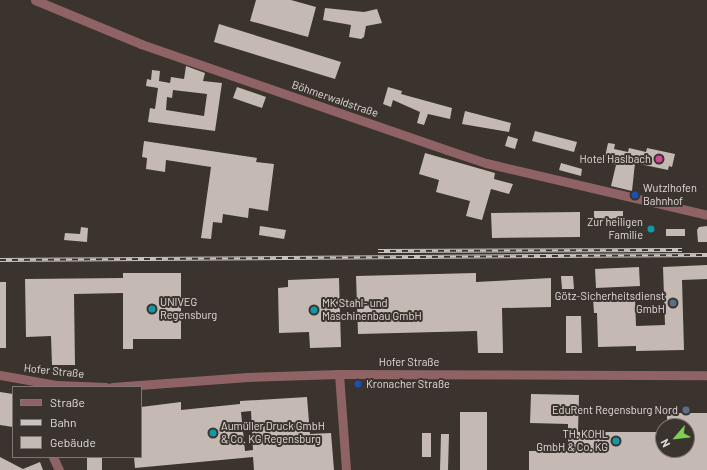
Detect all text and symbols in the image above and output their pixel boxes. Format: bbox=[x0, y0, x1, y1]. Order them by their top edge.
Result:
street label: Böhmerwaldstraße bbox=[290, 78, 380, 120]
place label: Hotel Haslbach bbox=[580, 152, 651, 166]
marker: Hotel Haslbach bbox=[654, 154, 664, 164]
place label: Wutzlhofen Bahnhof bbox=[643, 182, 697, 208]
marker: Wutzlhofen Bahnhof bbox=[630, 190, 640, 200]
place label: Zur heiligen Familie bbox=[587, 216, 643, 242]
marker: Zur heiligen Familie bbox=[646, 224, 656, 234]
place label: Götz-Sicherheitsdienst GmbH bbox=[555, 290, 665, 316]
place label: UNIVEG Regensburg bbox=[160, 296, 217, 322]
place label: MK Stahl- und Maschinenbau GmbH bbox=[322, 297, 422, 323]
marker: Götz-Sicherheitsdienst GmbH bbox=[668, 298, 678, 308]
marker: UNIVEG Regensburg bbox=[147, 304, 157, 314]
marker: MK Stahl- und Maschinenbau GmbH bbox=[309, 305, 319, 315]
street label: Hofer Straße bbox=[379, 355, 439, 369]
street label: Hofer Straße bbox=[23, 361, 85, 381]
place label: Kronacher Straße bbox=[366, 377, 450, 391]
marker: Kronacher Straße bbox=[353, 379, 363, 389]
legend bbox=[12, 386, 142, 458]
text: Straße bbox=[50, 395, 85, 409]
place label: EduRent Regensburg Nord bbox=[552, 403, 678, 417]
marker: EduRent Regensburg Nord bbox=[681, 405, 691, 415]
text: Bahn bbox=[50, 415, 77, 429]
north arrow bbox=[655, 418, 695, 458]
place label: Aumüller Druck GmbH & Co. KG Regensburg bbox=[221, 420, 325, 446]
marker: Aumüller Druck GmbH & Co. KG Regensburg bbox=[208, 428, 218, 438]
place label: TH. KOHL GmbH & Co. KG bbox=[536, 428, 608, 454]
text: Gebäude bbox=[50, 435, 96, 449]
marker: TH. KOHL GmbH & Co. KG bbox=[611, 436, 621, 446]
text: N bbox=[657, 437, 672, 450]

